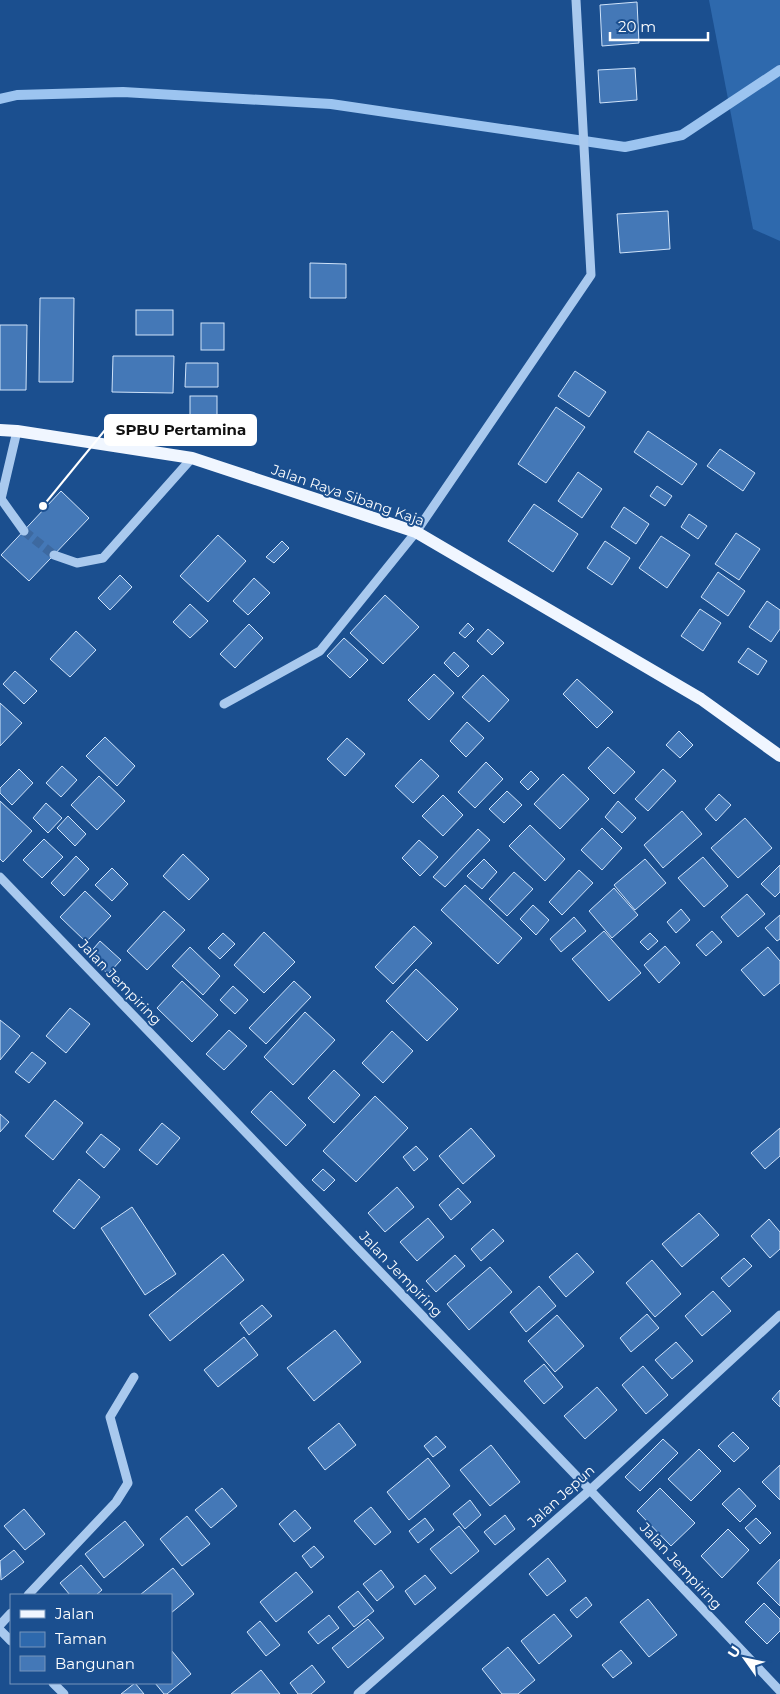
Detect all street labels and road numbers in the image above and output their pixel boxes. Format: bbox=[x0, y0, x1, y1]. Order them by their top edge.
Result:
street label: Jalan Raya Sibang Kaja bbox=[268, 460, 427, 530]
street label: Jalan Jempiring bbox=[74, 935, 165, 1029]
street label: Jalan Jempiring bbox=[355, 1227, 446, 1321]
street label: Jalan Jepun bbox=[523, 1461, 598, 1532]
street label: Jalan Jempiring bbox=[635, 1518, 726, 1613]

